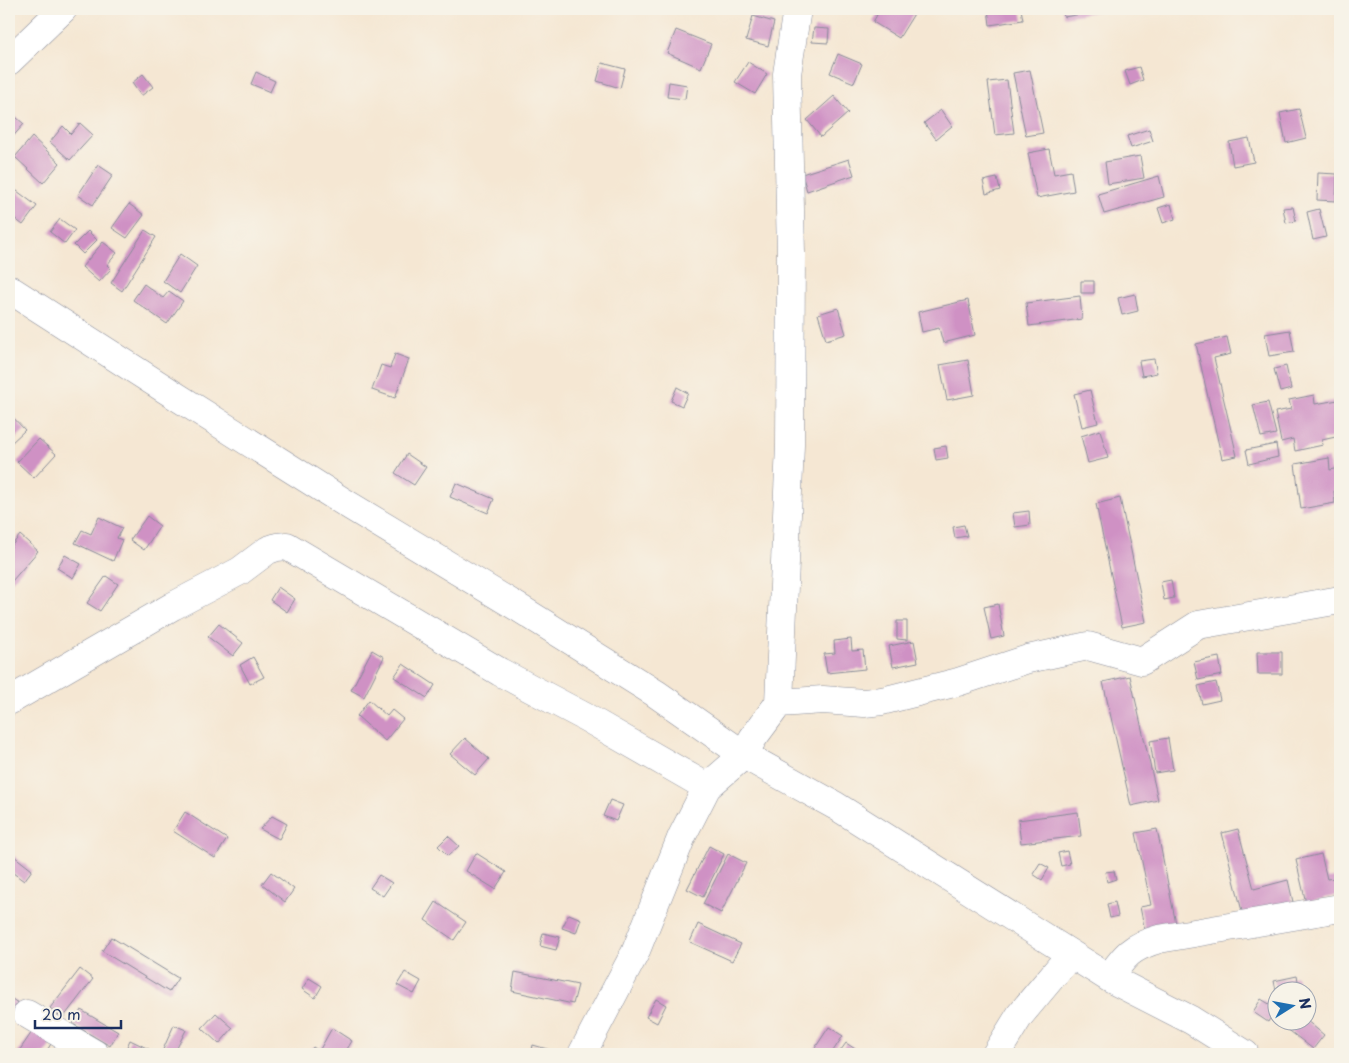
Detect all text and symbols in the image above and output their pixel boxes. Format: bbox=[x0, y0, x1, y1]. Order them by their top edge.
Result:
north arrow bbox=[1266, 980, 1316, 1030]
text: N bbox=[1294, 996, 1317, 1011]
scale bar bbox=[35, 998, 121, 1030]
text: 20 m bbox=[42, 1002, 81, 1025]

